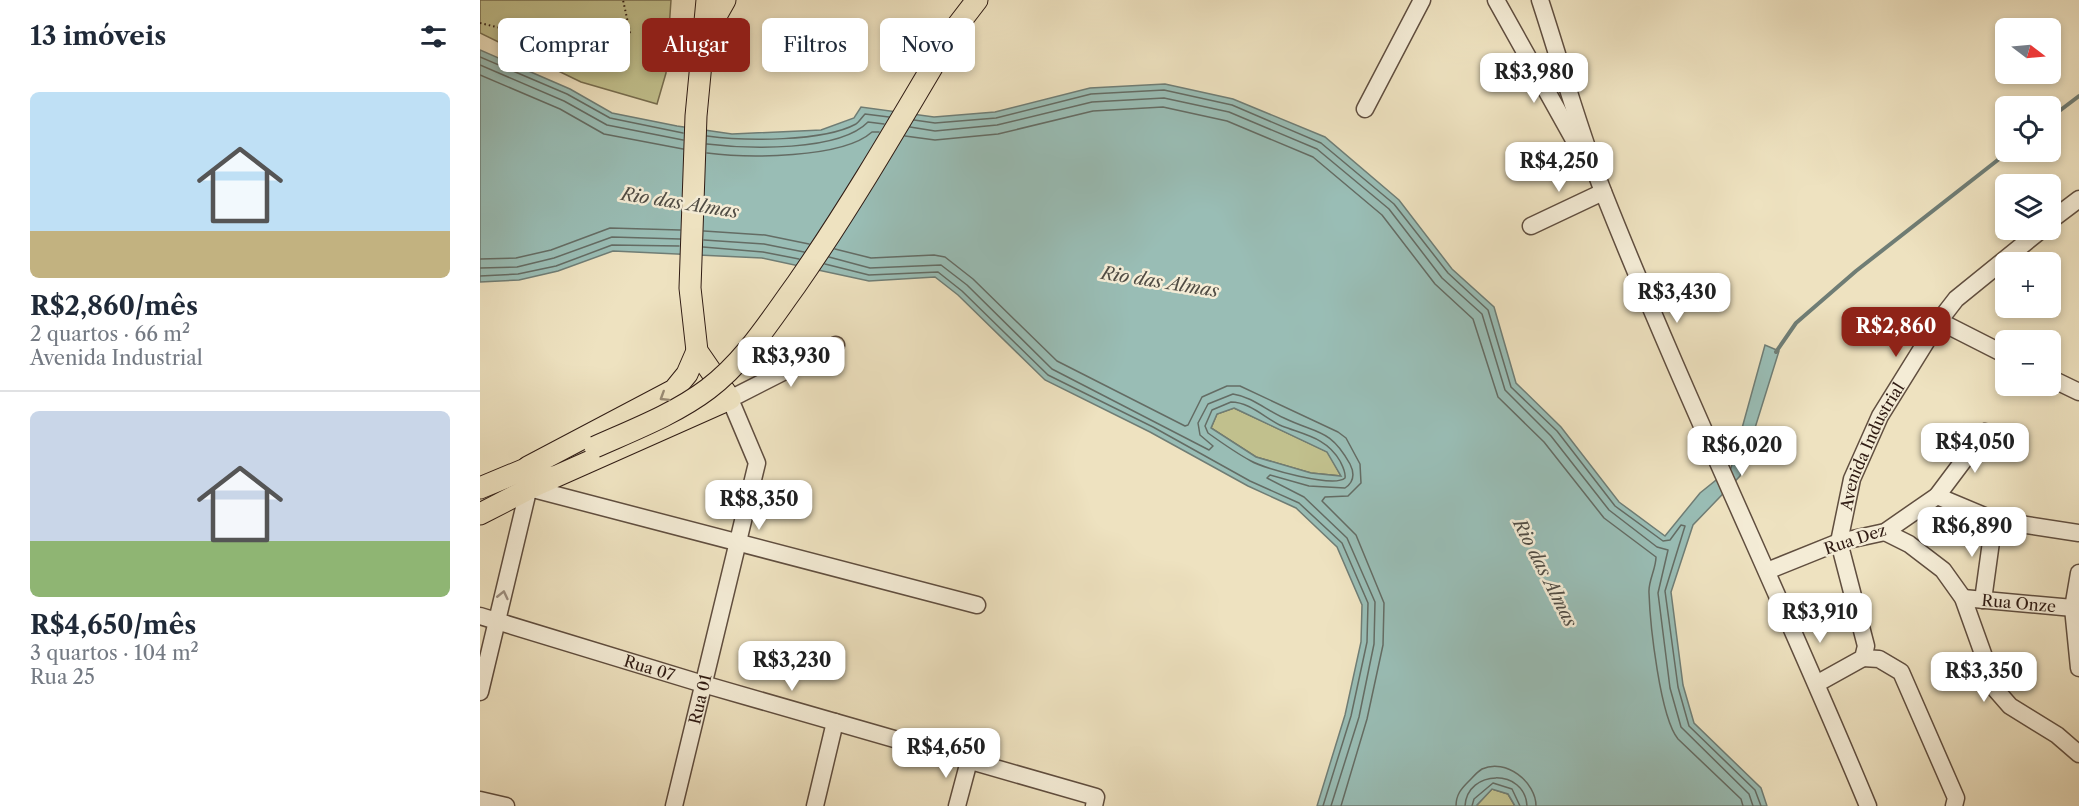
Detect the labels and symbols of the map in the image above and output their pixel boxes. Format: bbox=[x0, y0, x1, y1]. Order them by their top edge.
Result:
north arrow bbox=[1995, 18, 2061, 84]
pin: R$3,980 bbox=[1479, 53, 1589, 104]
pin: R$4,250 bbox=[1504, 142, 1614, 193]
water label: Rio das Almas bbox=[618, 183, 740, 223]
water label: Rio das Almas bbox=[1098, 262, 1220, 302]
pin: R$3,430 bbox=[1622, 273, 1732, 324]
pin: R$2,860 bbox=[1841, 307, 1951, 358]
pin: R$3,930 bbox=[736, 337, 846, 388]
street label: Avenida Industrial bbox=[1836, 379, 1908, 513]
one-way arrow bbox=[660, 390, 670, 402]
pin: R$4,050 bbox=[1920, 423, 2030, 474]
pin: R$6,020 bbox=[1687, 426, 1797, 477]
pin: R$8,350 bbox=[704, 480, 814, 531]
pin: R$6,890 bbox=[1917, 507, 2027, 558]
water label: Rio das Almas bbox=[1507, 513, 1582, 631]
street label: Rua Dez bbox=[1821, 520, 1889, 558]
one-way arrow bbox=[496, 590, 509, 600]
street label: Rua Onze bbox=[1981, 590, 2057, 616]
pin: R$3,910 bbox=[1765, 593, 1875, 644]
pin: R$3,230 bbox=[737, 641, 847, 692]
street label: Rua 07 bbox=[621, 650, 677, 685]
pin: R$3,350 bbox=[1929, 652, 2039, 703]
street label: Rua 01 bbox=[684, 672, 716, 726]
pin: R$4,650 bbox=[891, 728, 1001, 779]

